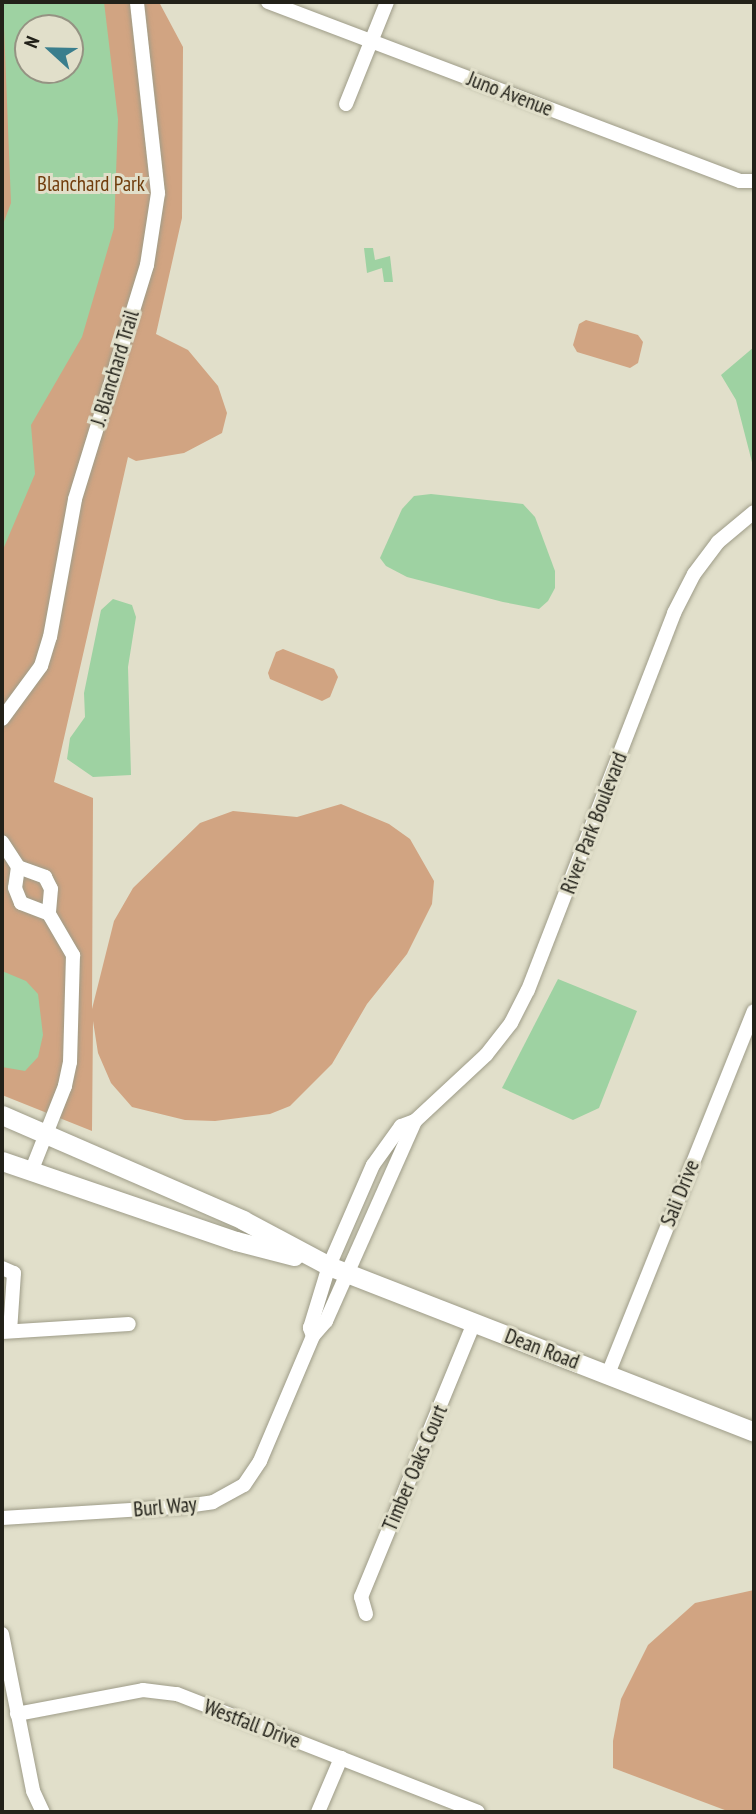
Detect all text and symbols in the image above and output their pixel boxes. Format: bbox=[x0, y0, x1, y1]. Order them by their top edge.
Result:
north arrow bbox=[14, 14, 84, 84]
text: N bbox=[18, 33, 44, 51]
street label: Juno Avenue bbox=[463, 66, 557, 122]
park label: Blanchard Park bbox=[37, 171, 145, 197]
street label: J. Blanchard Trail bbox=[85, 306, 145, 430]
street label: River Park Boulevard bbox=[555, 748, 633, 898]
street label: Sali Drive bbox=[655, 1156, 705, 1230]
street label: Dean Road bbox=[501, 1323, 583, 1375]
street label: Timber Oaks Court bbox=[377, 1401, 453, 1535]
street label: Burl Way bbox=[132, 1492, 198, 1522]
street label: Westfall Drive bbox=[200, 1694, 304, 1754]

